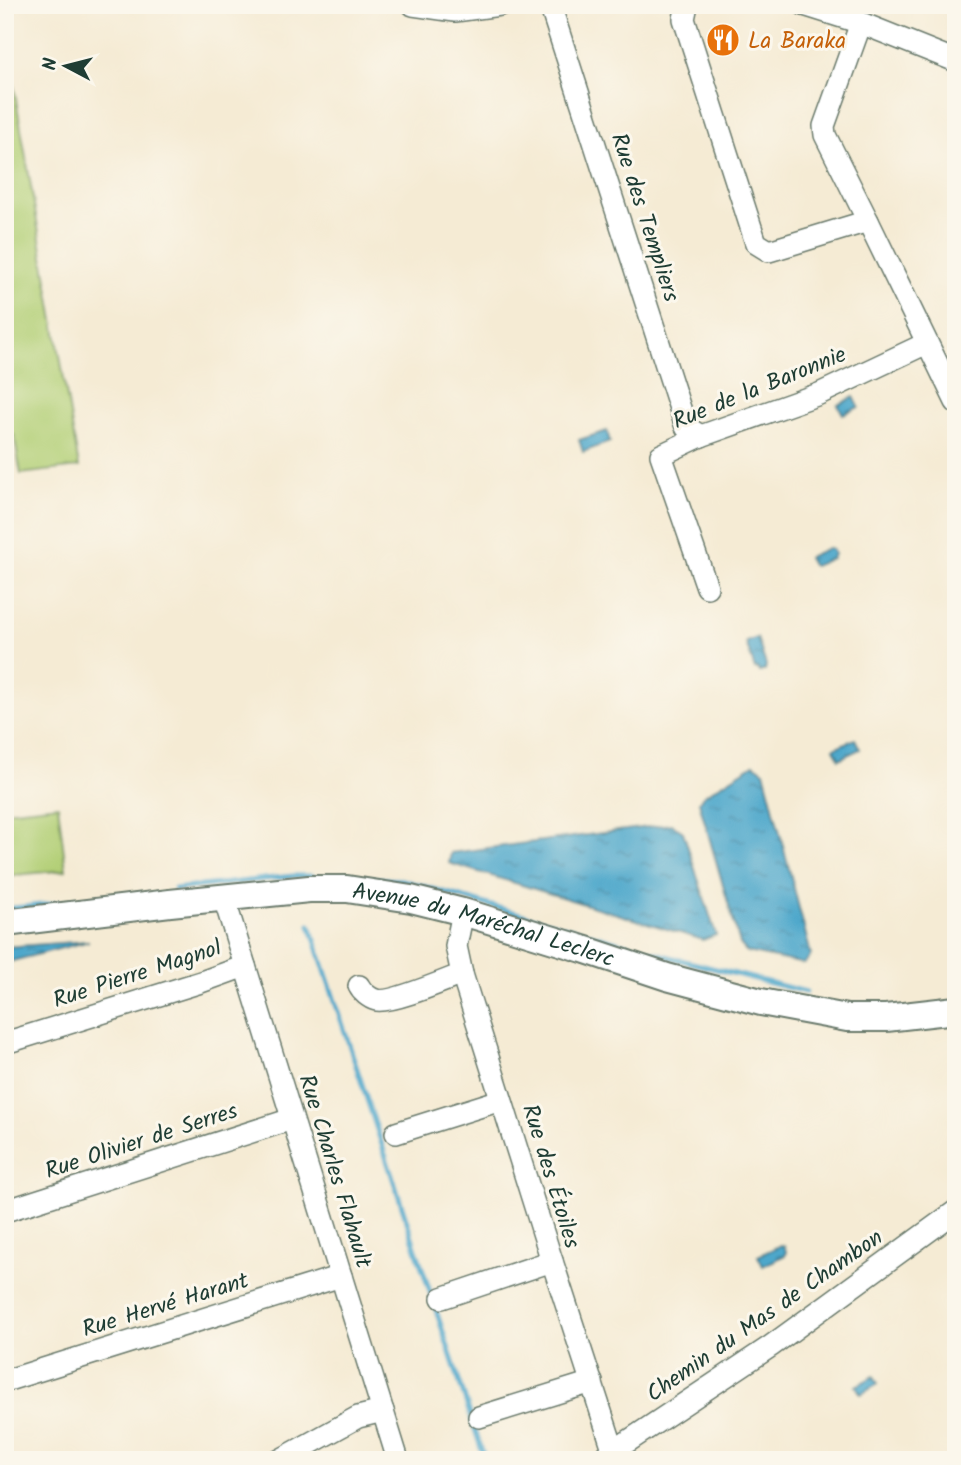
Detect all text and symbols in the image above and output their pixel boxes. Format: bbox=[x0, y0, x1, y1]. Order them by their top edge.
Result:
restaurant icon: La Baraka bbox=[704, 21, 742, 59]
place label: La Baraka bbox=[748, 24, 846, 60]
north arrow bbox=[32, 32, 102, 102]
text: N bbox=[35, 56, 67, 72]
street label: Rue des Templiers bbox=[600, 128, 688, 307]
street label: Rue de la Baronnie bbox=[667, 338, 852, 440]
street label: Avenue du Maréchal Leclerc bbox=[350, 874, 619, 978]
street label: Rue Pierre Magnol bbox=[49, 931, 227, 1019]
street label: Rue Charles Flahault bbox=[288, 1070, 381, 1274]
street label: Rue Olivier de Serres bbox=[41, 1094, 243, 1190]
street label: Rue des Étoiles bbox=[511, 1100, 589, 1253]
street label: Chemin du Mas de Chambon bbox=[639, 1221, 891, 1412]
street label: Rue Hervé Harant bbox=[78, 1263, 254, 1348]

